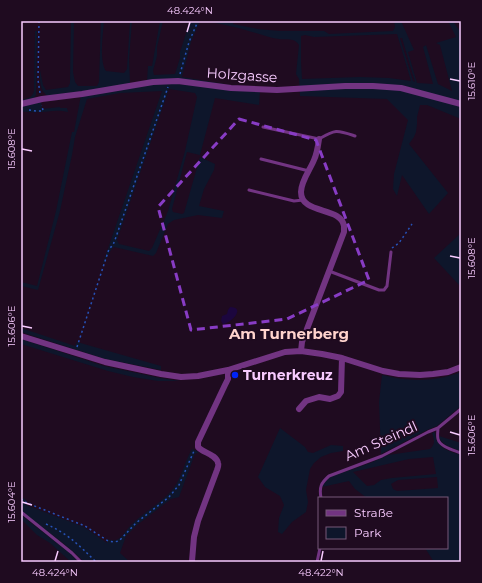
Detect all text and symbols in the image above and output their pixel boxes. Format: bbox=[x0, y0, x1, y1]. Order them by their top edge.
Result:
text: 48.424°N bbox=[167, 4, 213, 17]
text: 15.610°E bbox=[465, 61, 478, 100]
street label: Holzgasse bbox=[206, 64, 278, 86]
text: 15.608°E bbox=[5, 128, 18, 170]
text: 15.608°E bbox=[465, 237, 478, 279]
text: 15.606°E bbox=[5, 305, 18, 346]
district label: Am Turnerberg bbox=[228, 324, 349, 343]
place label: Turnerkreuz bbox=[243, 366, 333, 384]
marker: Turnerkreuz bbox=[230, 370, 240, 380]
text: 15.606°E bbox=[465, 414, 478, 455]
street label: Am Steindl bbox=[342, 417, 420, 465]
text: 15.604°E bbox=[5, 481, 18, 523]
legend bbox=[318, 497, 448, 549]
text: Straße bbox=[354, 505, 393, 520]
text: Park bbox=[354, 525, 382, 540]
text: 48.424°N bbox=[32, 566, 78, 579]
text: 48.422°N bbox=[298, 566, 344, 579]

